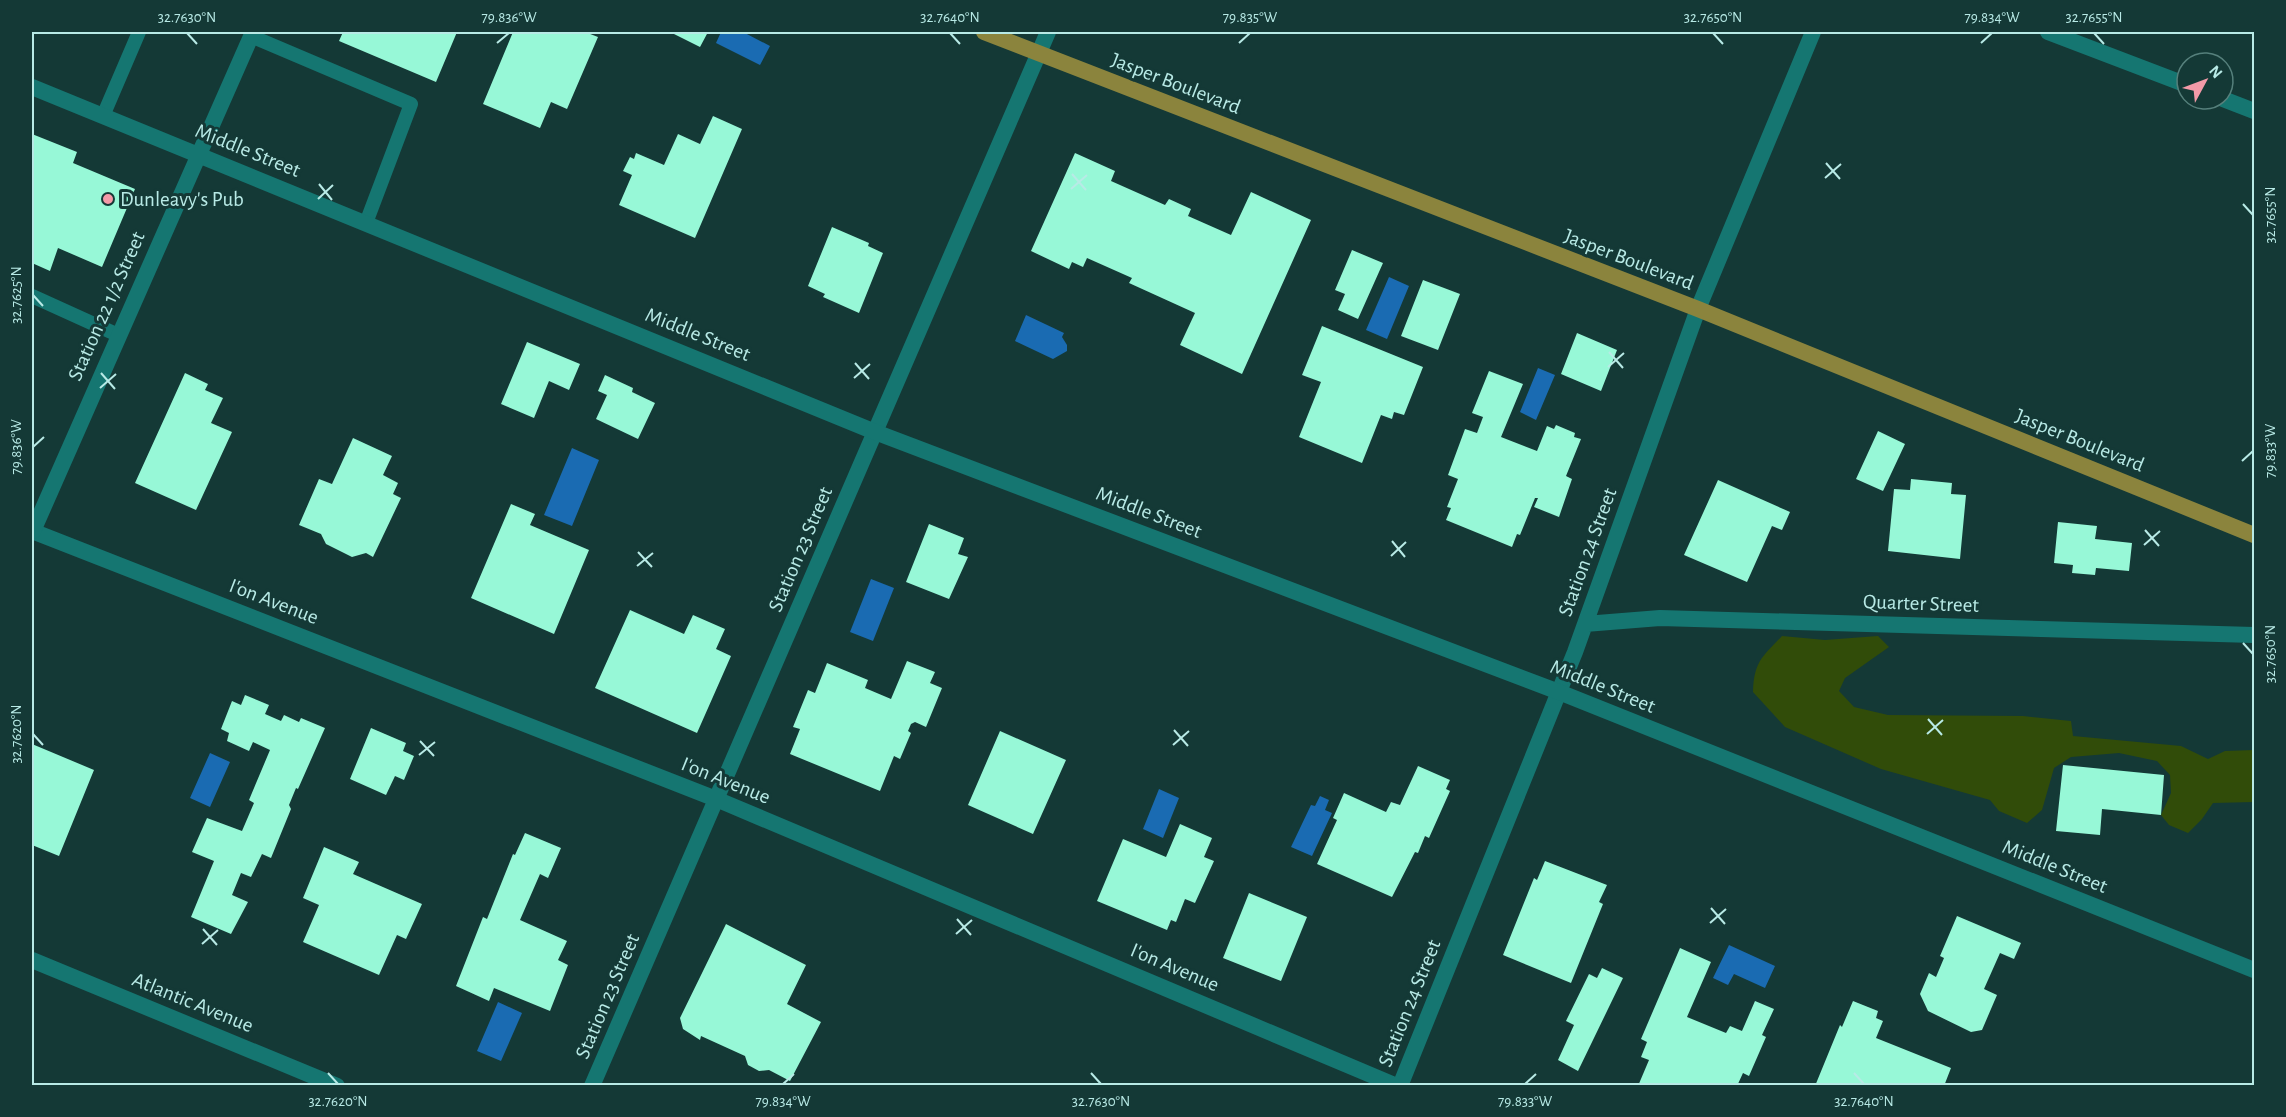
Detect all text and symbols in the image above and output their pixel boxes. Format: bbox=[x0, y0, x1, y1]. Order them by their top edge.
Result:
text: 32.7630°N bbox=[158, 10, 216, 25]
text: 79.836°W bbox=[481, 10, 537, 25]
text: 32.7640°N bbox=[920, 10, 980, 25]
text: 79.835°W bbox=[1223, 10, 1278, 25]
text: 32.7650°N bbox=[1684, 10, 1742, 25]
text: 79.834°W bbox=[1964, 10, 2020, 25]
text: 32.7655°N bbox=[2066, 10, 2122, 25]
street label: Jasper Boulevard bbox=[1108, 49, 1244, 118]
north arrow bbox=[2175, 51, 2235, 111]
text: N bbox=[2206, 62, 2225, 81]
street label: Middle Street bbox=[192, 120, 304, 181]
text: 32.7655°N bbox=[2263, 187, 2278, 243]
place label: Dunleavy's Pub bbox=[120, 189, 244, 210]
marker: Dunleavy's Pub bbox=[101, 192, 115, 206]
street label: Jasper Boulevard bbox=[1561, 225, 1697, 294]
street label: Station 22 1/2 Street bbox=[64, 228, 149, 384]
text: 32.7625°N bbox=[9, 266, 24, 324]
street label: Middle Street bbox=[642, 304, 754, 365]
street label: Jasper Boulevard bbox=[2012, 405, 2147, 476]
text: 79.836°W bbox=[9, 419, 24, 475]
text: 79.833°W bbox=[2263, 423, 2278, 478]
street label: Station 23 Street bbox=[765, 483, 836, 615]
street label: Middle Street bbox=[1093, 483, 1205, 542]
street label: Station 24 Street bbox=[1555, 485, 1621, 619]
street label: I'on Avenue bbox=[226, 575, 321, 628]
street label: Quarter Street bbox=[1863, 591, 1980, 616]
text: 32.7650°N bbox=[2263, 625, 2278, 683]
street label: Middle Street bbox=[1547, 656, 1659, 717]
text: 32.7620°N bbox=[9, 704, 24, 764]
street label: I'on Avenue bbox=[678, 753, 773, 808]
street label: Middle Street bbox=[1999, 836, 2111, 897]
street label: Station 23 Street bbox=[572, 930, 643, 1062]
street label: Station 24 Street bbox=[1374, 936, 1445, 1070]
street label: I'on Avenue bbox=[1127, 939, 1222, 995]
street label: Atlantic Avenue bbox=[129, 969, 256, 1036]
text: 32.7620°N bbox=[308, 1094, 368, 1109]
text: 79.834°W bbox=[755, 1094, 811, 1109]
text: 32.7630°N bbox=[1072, 1094, 1130, 1109]
text: 79.833°W bbox=[1498, 1094, 1553, 1109]
text: 32.7640°N bbox=[1834, 1094, 1894, 1109]

